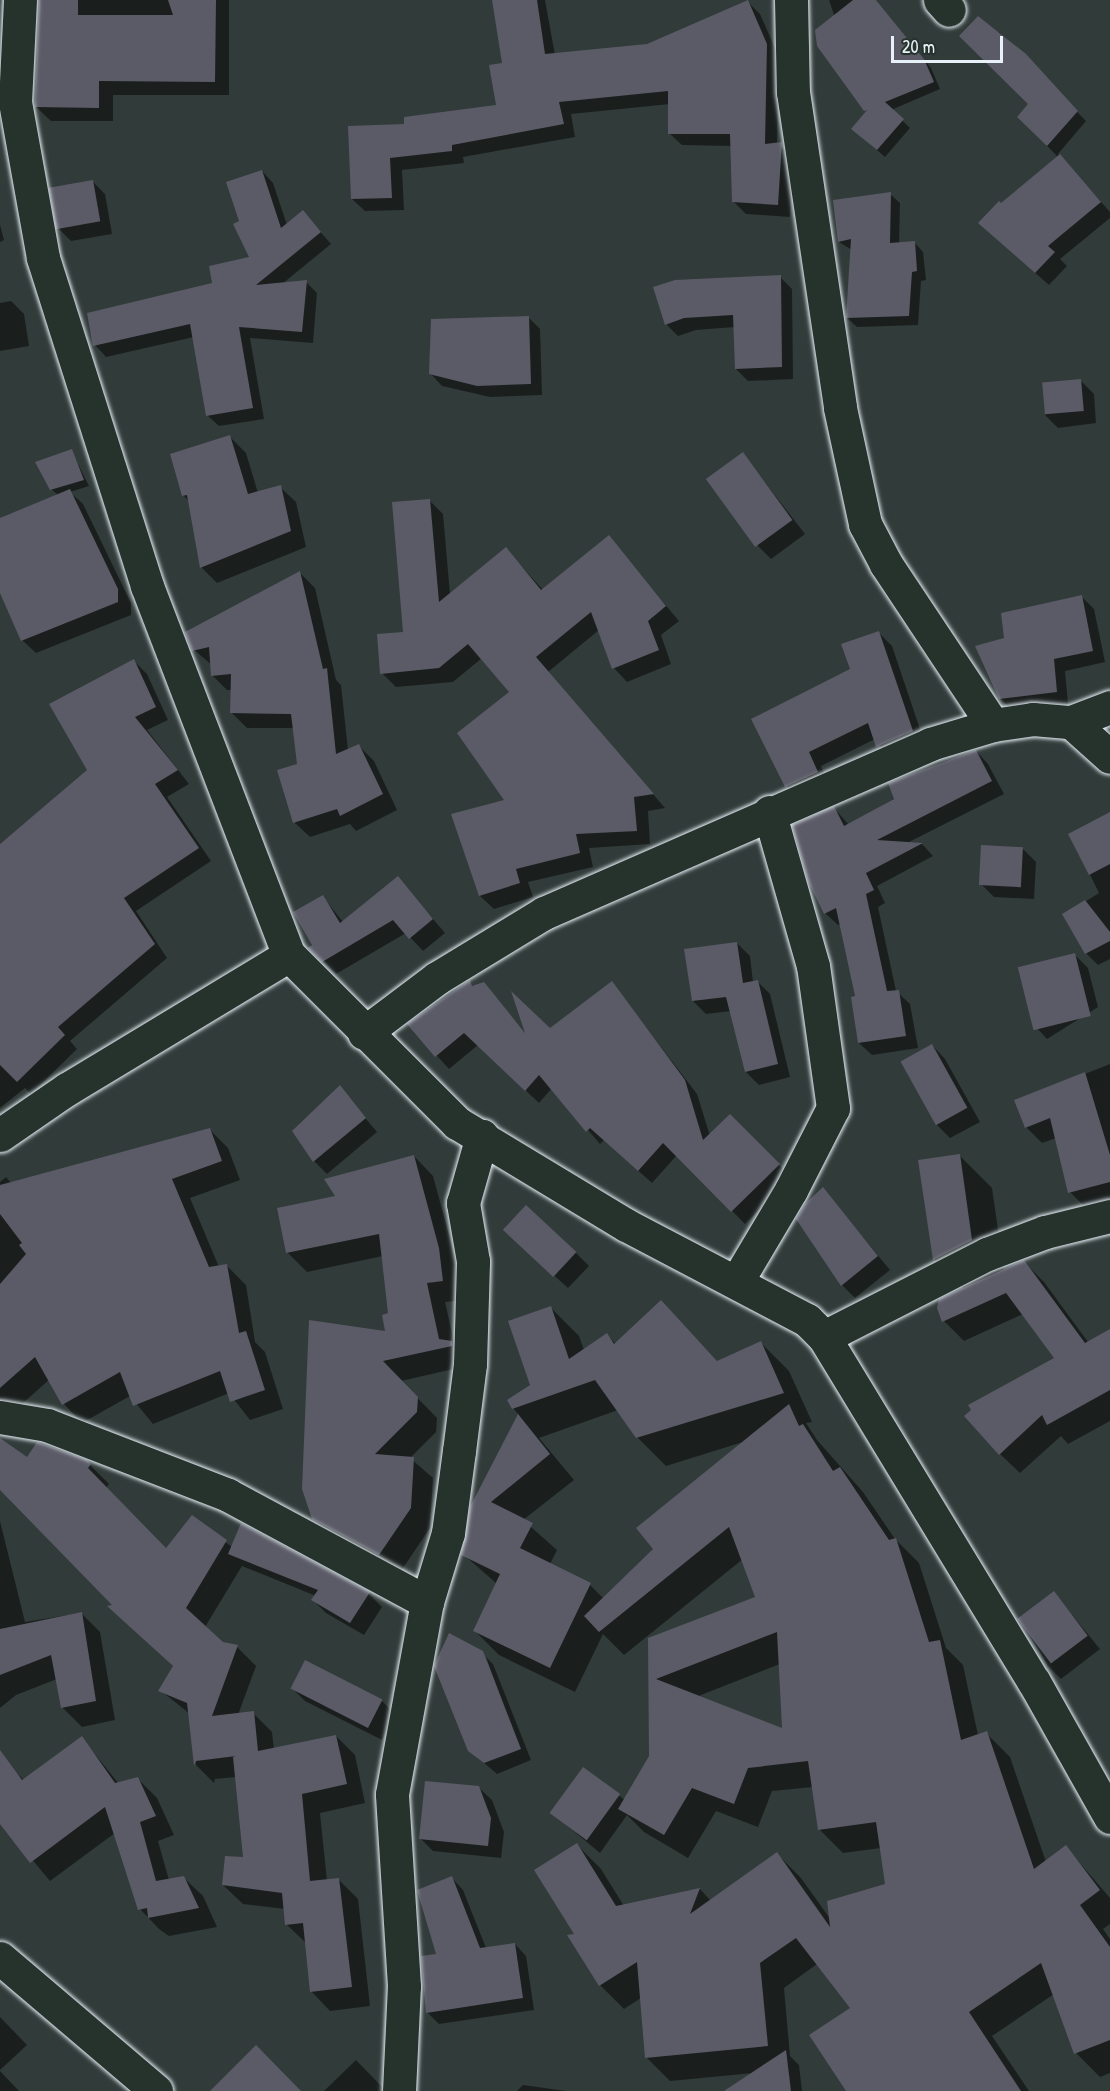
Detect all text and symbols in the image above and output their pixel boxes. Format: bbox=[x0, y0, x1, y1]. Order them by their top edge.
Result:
scale bar bbox=[894, 24, 1006, 62]
text: 20 m bbox=[902, 34, 935, 59]

